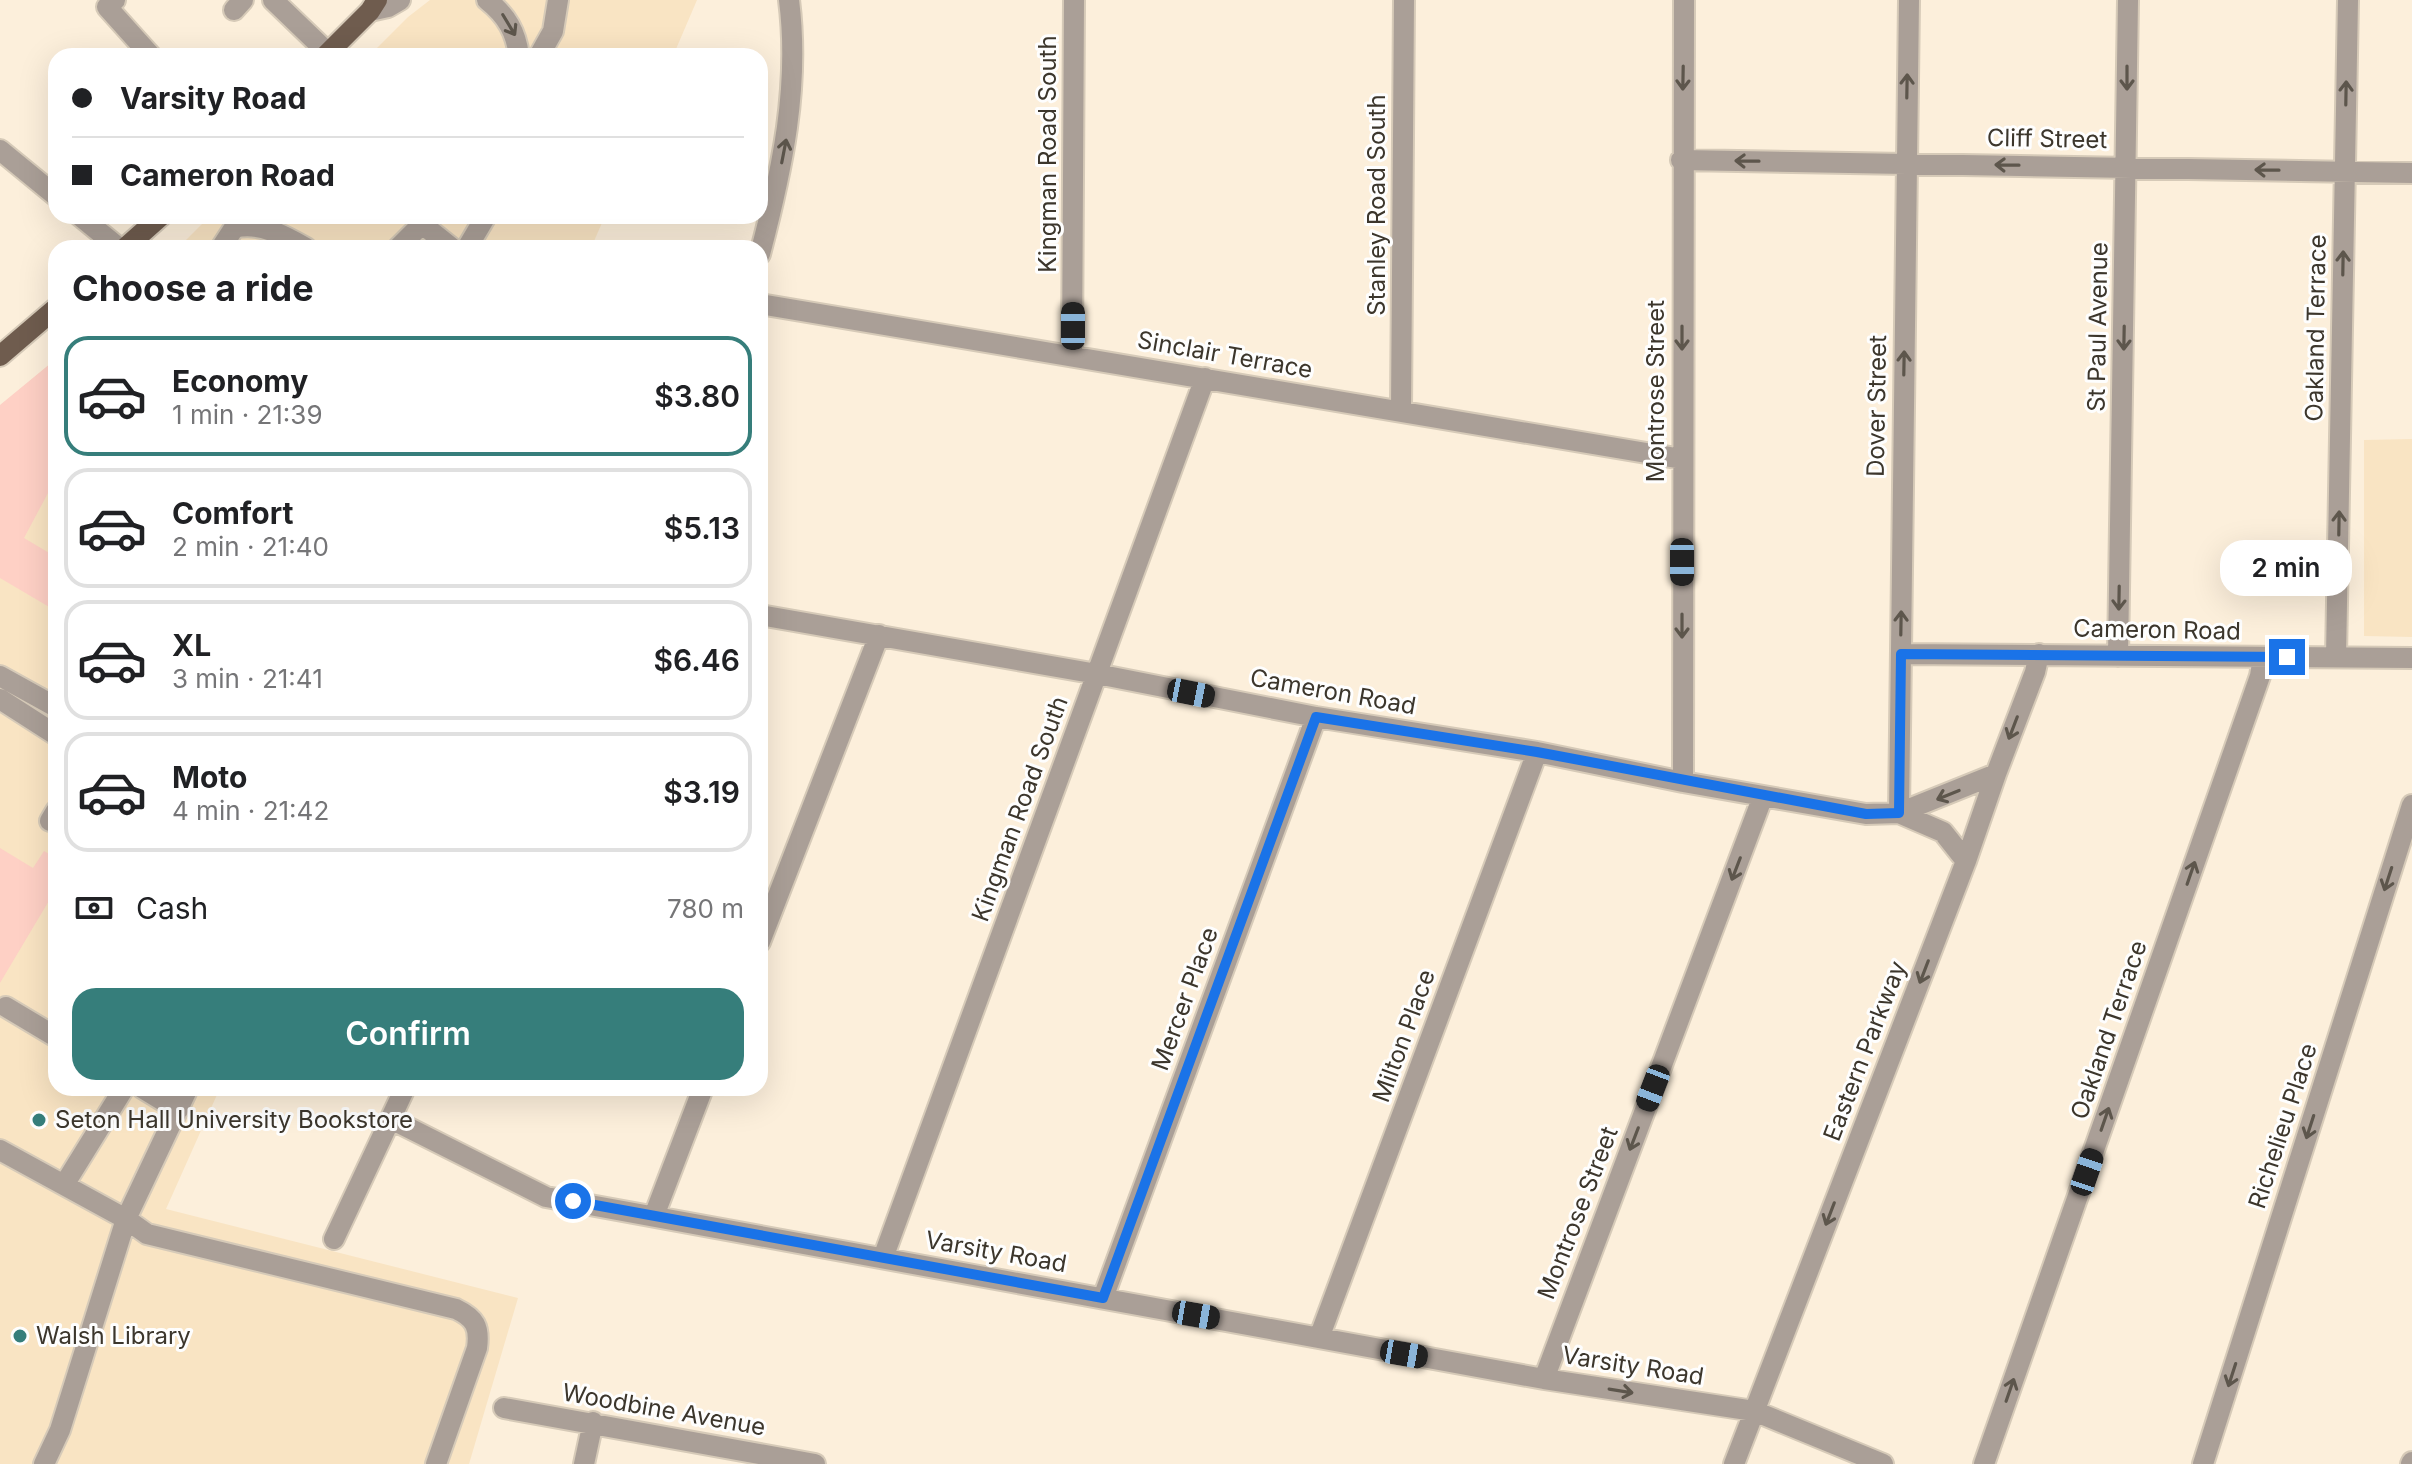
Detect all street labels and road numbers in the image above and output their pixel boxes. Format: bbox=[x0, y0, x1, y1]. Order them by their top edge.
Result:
street label: Kingman Road South bbox=[1033, 35, 1062, 273]
street label: Stanley Road South bbox=[1362, 94, 1391, 316]
street label: Cliff Street bbox=[1987, 123, 2108, 154]
street label: Oakland Terrace bbox=[2299, 234, 2332, 422]
street label: St Paul Avenue bbox=[2082, 242, 2113, 412]
street label: Montrose Street bbox=[1641, 300, 1670, 482]
street label: Sinclair Terrace bbox=[1135, 325, 1315, 384]
street label: Dover Street bbox=[1861, 335, 1892, 477]
street label: Cameron Road bbox=[2073, 614, 2241, 645]
street label: Cameron Road bbox=[1248, 663, 1418, 720]
street label: Kingman Road South bbox=[965, 692, 1074, 925]
street label: Mercer Place bbox=[1145, 923, 1224, 1074]
street label: Oakland Terrace bbox=[2064, 937, 2153, 1123]
street label: Eastern Parkway bbox=[1817, 957, 1912, 1145]
street label: Milton Place bbox=[1366, 966, 1441, 1106]
street label: Richelieu Place bbox=[2242, 1040, 2323, 1212]
street label: Montrose Street bbox=[1531, 1122, 1624, 1303]
street label: Varsity Road bbox=[923, 1225, 1069, 1278]
street label: Varsity Road bbox=[1560, 1340, 1706, 1391]
street label: Woodbine Avenue bbox=[560, 1377, 768, 1442]

